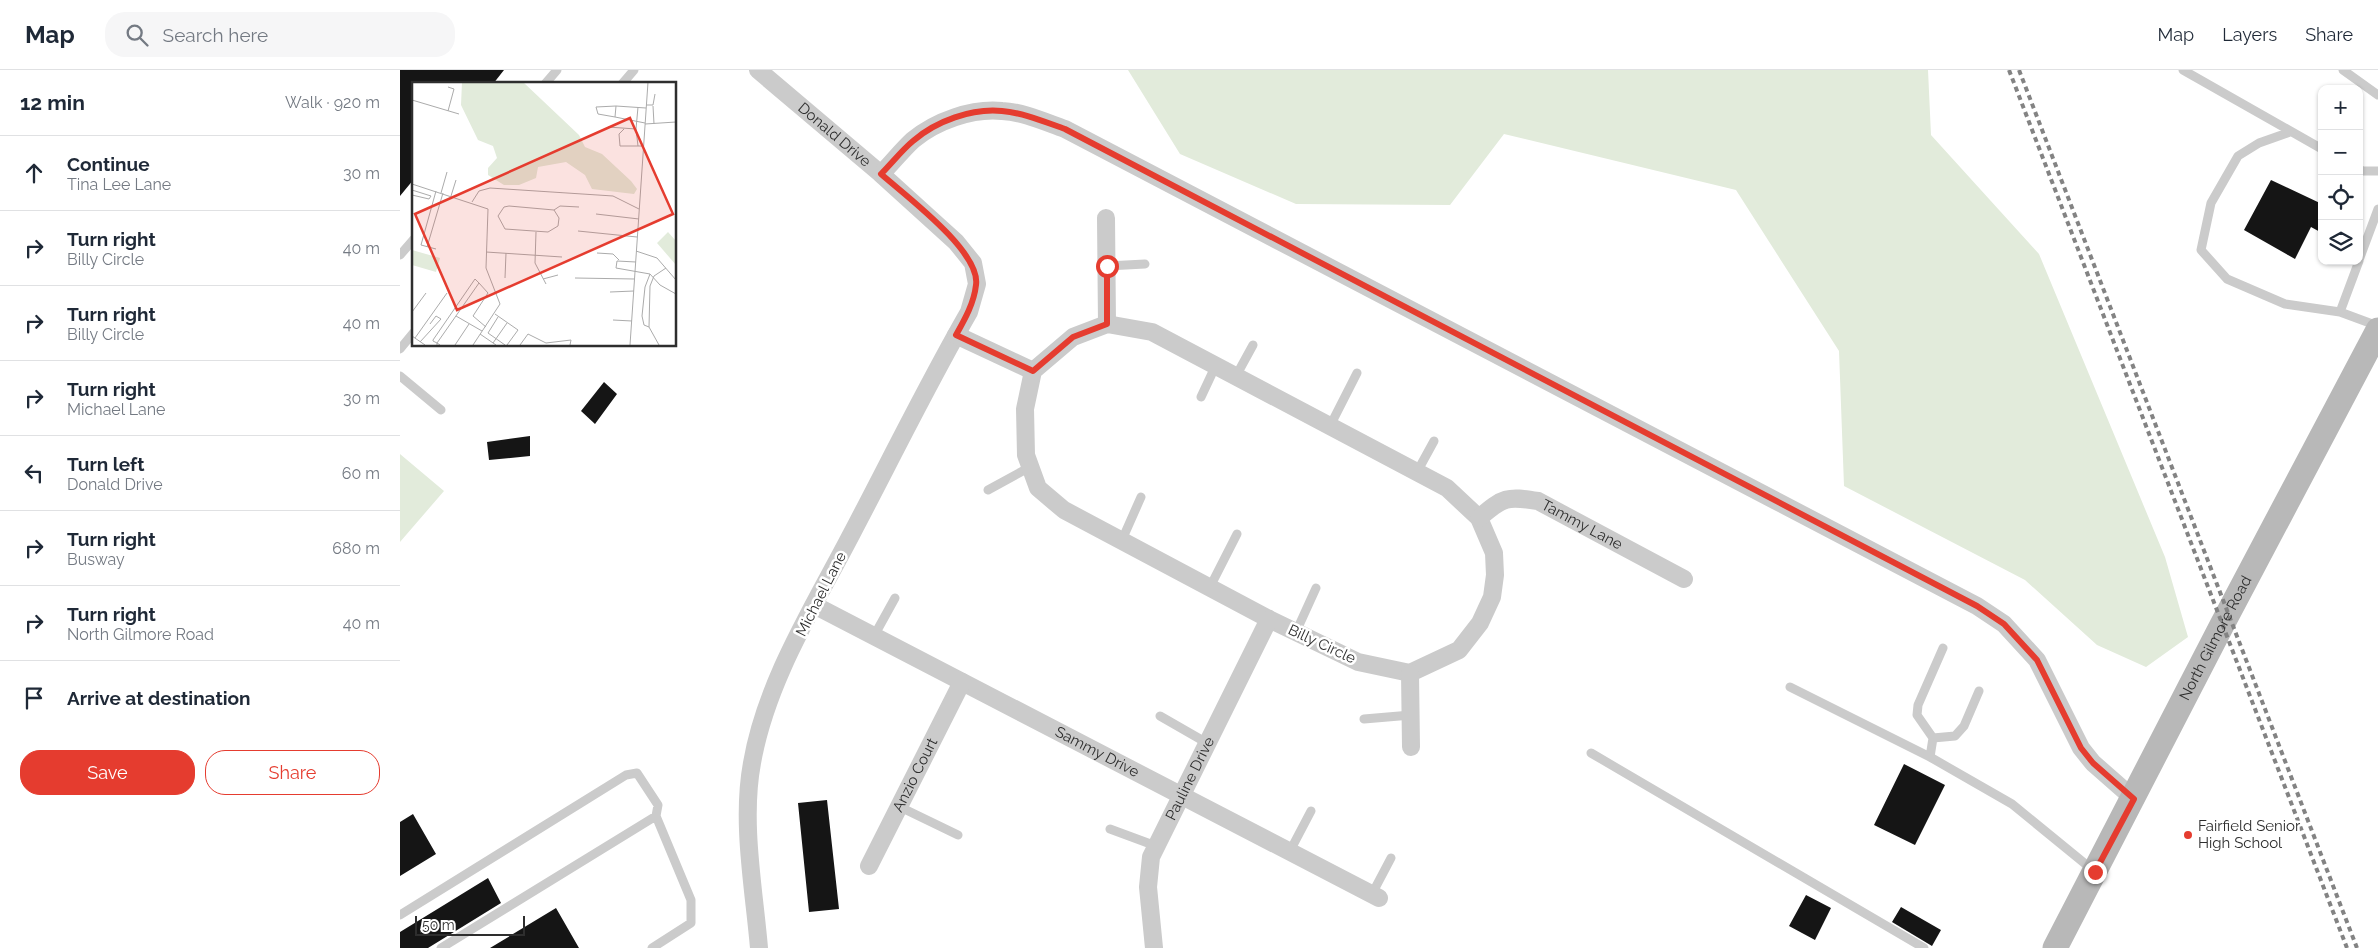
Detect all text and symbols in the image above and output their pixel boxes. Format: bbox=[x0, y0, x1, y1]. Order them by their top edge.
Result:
search box bbox=[105, 12, 455, 57]
text: Map bbox=[25, 20, 75, 49]
icon: search bbox=[123, 21, 151, 49]
text: Search here bbox=[163, 24, 268, 46]
text: Map bbox=[2158, 24, 2194, 45]
text: Layers bbox=[2222, 24, 2277, 45]
text: Share bbox=[2305, 24, 2353, 45]
inset map bbox=[412, 82, 676, 346]
map controls bbox=[2318, 85, 2363, 265]
button: + bbox=[2318, 85, 2363, 130]
text: 12 min bbox=[20, 90, 85, 115]
text: Walk · 920 m bbox=[285, 93, 380, 112]
street label: Donald Drive bbox=[794, 99, 875, 171]
button: − bbox=[2318, 130, 2363, 175]
text: Continue bbox=[67, 153, 150, 175]
icon: ahead bbox=[20, 159, 48, 187]
text: 30 m bbox=[343, 164, 380, 183]
text: Tina Lee Lane bbox=[67, 175, 171, 194]
button: locate bbox=[2318, 175, 2363, 220]
button: layers bbox=[2318, 220, 2363, 265]
text: Turn right bbox=[67, 228, 156, 250]
icon: right bbox=[20, 234, 48, 262]
text: 40 m bbox=[343, 239, 380, 258]
text: Billy Circle bbox=[67, 250, 144, 269]
route start bbox=[1096, 255, 1119, 278]
text: Turn right bbox=[67, 303, 156, 325]
icon: right bbox=[20, 309, 48, 337]
text: 40 m bbox=[343, 314, 380, 333]
text: Billy Circle bbox=[67, 325, 144, 344]
text: Turn right bbox=[67, 378, 156, 400]
icon: right bbox=[20, 384, 48, 412]
text: 30 m bbox=[343, 389, 380, 408]
text: Michael Lane bbox=[67, 400, 165, 419]
text: Turn left bbox=[67, 453, 144, 475]
icon: left bbox=[20, 459, 48, 487]
text: 60 m bbox=[342, 464, 380, 483]
text: Donald Drive bbox=[67, 475, 163, 494]
street label: Tammy Lane bbox=[1538, 496, 1626, 554]
text: Turn right bbox=[67, 528, 156, 550]
icon: right bbox=[20, 534, 48, 562]
text: 680 m bbox=[332, 539, 380, 558]
street label: Michael Lane bbox=[792, 549, 850, 639]
text: Busway bbox=[67, 550, 125, 569]
street label: North Gilmore Road bbox=[2176, 573, 2255, 703]
text: Turn right bbox=[67, 603, 156, 625]
icon: right bbox=[20, 609, 48, 637]
text: 40 m bbox=[343, 614, 380, 633]
street label: Billy Circle bbox=[1285, 621, 1359, 668]
text: North Gilmore Road bbox=[67, 625, 214, 644]
icon: arrive bbox=[20, 684, 48, 712]
text: Arrive at destination bbox=[67, 687, 251, 709]
street label: Sammy Drive bbox=[1052, 723, 1142, 781]
street label: Pauline Drive bbox=[1162, 734, 1218, 823]
street label: Anzio Court bbox=[889, 735, 941, 815]
button: Save bbox=[20, 750, 195, 795]
button: Share bbox=[205, 750, 380, 795]
place label: Fairfield Senior High School bbox=[2198, 817, 2301, 852]
marker: Fairfield Senior High School bbox=[2182, 829, 2194, 841]
route end bbox=[2084, 861, 2107, 884]
scale bar bbox=[415, 913, 525, 936]
text: 50 m bbox=[422, 917, 455, 933]

